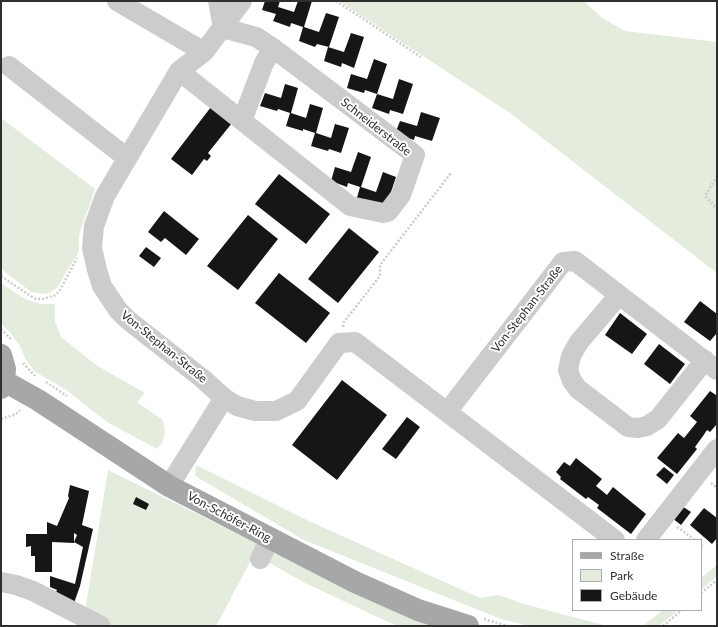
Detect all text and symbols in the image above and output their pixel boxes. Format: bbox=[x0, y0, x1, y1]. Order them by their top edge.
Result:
street label: Schneiderstraße bbox=[338, 95, 414, 159]
street label: Von-Stephan-Straße bbox=[488, 263, 566, 355]
street label: Von-Stephan-Straße bbox=[118, 308, 210, 386]
street label: Von-Schöfer-Ring bbox=[185, 489, 273, 545]
legend bbox=[572, 539, 702, 611]
text: Straße bbox=[610, 548, 644, 563]
text: Park bbox=[610, 568, 633, 583]
text: Gebäude bbox=[610, 588, 657, 603]

